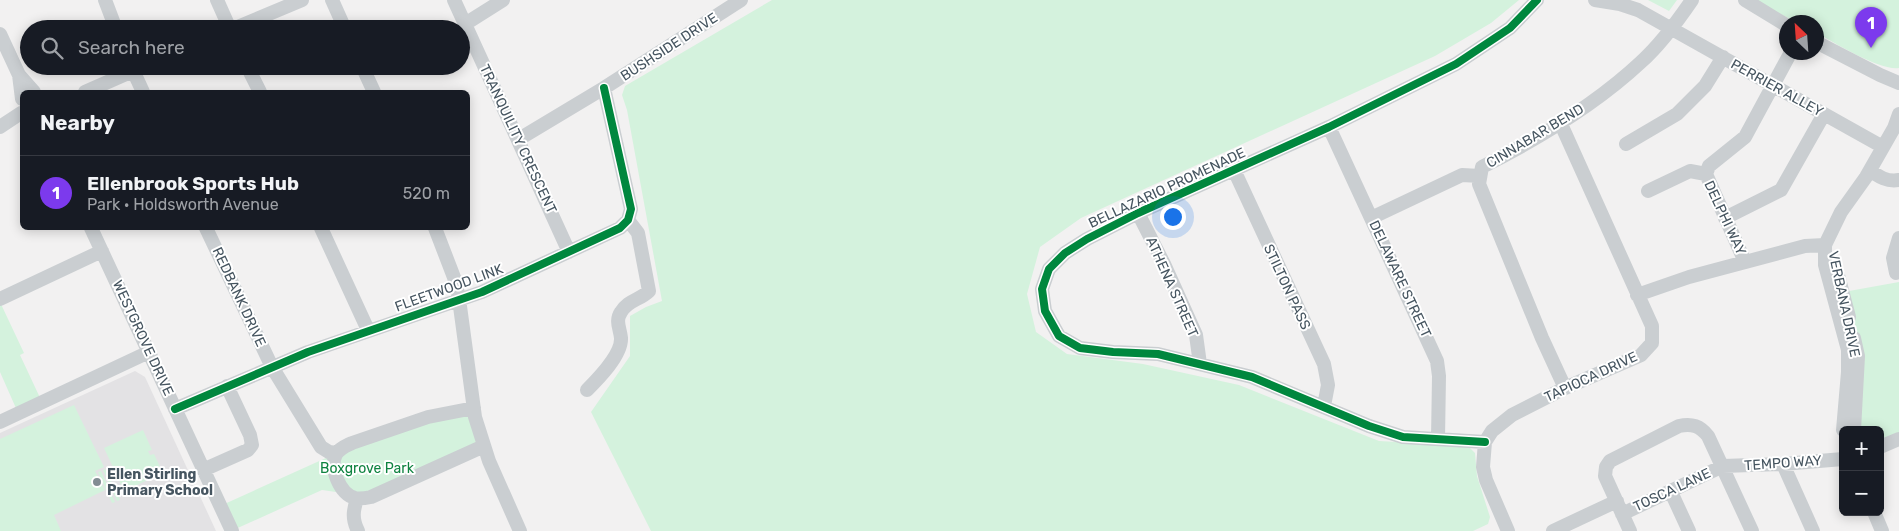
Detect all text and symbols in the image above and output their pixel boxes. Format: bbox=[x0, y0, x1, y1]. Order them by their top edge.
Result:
pin: 1 bbox=[1855, 7, 1887, 48]
street label: BUSHSIDE DRIVE bbox=[617, 9, 721, 85]
north arrow bbox=[1779, 15, 1824, 60]
search box bbox=[20, 20, 470, 75]
icon: search bbox=[38, 34, 66, 62]
text: Search here bbox=[78, 36, 185, 59]
street label: PERRIER ALLEY bbox=[1728, 56, 1826, 120]
street label: TRANQUILITY CRESCENT bbox=[476, 62, 560, 216]
street label: CINNABAR BEND bbox=[1483, 100, 1587, 172]
text: Nearby bbox=[40, 110, 115, 135]
street label: BELLAZARIO PROMENADE bbox=[1086, 144, 1248, 232]
text: Ellenbrook Sports Hub bbox=[87, 172, 299, 195]
street label: DELPHI WAY bbox=[1700, 178, 1750, 258]
text: 1 bbox=[52, 184, 60, 203]
text: 520 m bbox=[403, 184, 450, 203]
text: Park · Holdsworth Avenue bbox=[87, 195, 279, 214]
your location bbox=[1160, 204, 1186, 230]
street label: DELAWARE STREET bbox=[1365, 218, 1435, 340]
street label: ATHENA STREET bbox=[1142, 234, 1202, 340]
street label: STILTON PASS bbox=[1260, 242, 1314, 333]
street label: REDBANK DRIVE bbox=[209, 245, 269, 349]
street label: VERBANA DRIVE bbox=[1824, 249, 1864, 359]
street label: FLEETWOOD LINK bbox=[392, 260, 506, 316]
street label: WESTGROVE DRIVE bbox=[109, 278, 177, 398]
street label: TAPIOCA DRIVE bbox=[1542, 348, 1640, 406]
map controls bbox=[1839, 426, 1884, 516]
button: + bbox=[1839, 426, 1884, 471]
street label: TEMPO WAY bbox=[1744, 452, 1822, 474]
park label: Boxgrove Park bbox=[320, 460, 415, 477]
street label: TOSCA LANE bbox=[1631, 465, 1713, 515]
place label: Ellen Stirling Primary School bbox=[107, 466, 213, 499]
button: − bbox=[1839, 471, 1884, 516]
marker: Ellen Stirling Primary School bbox=[91, 476, 103, 488]

